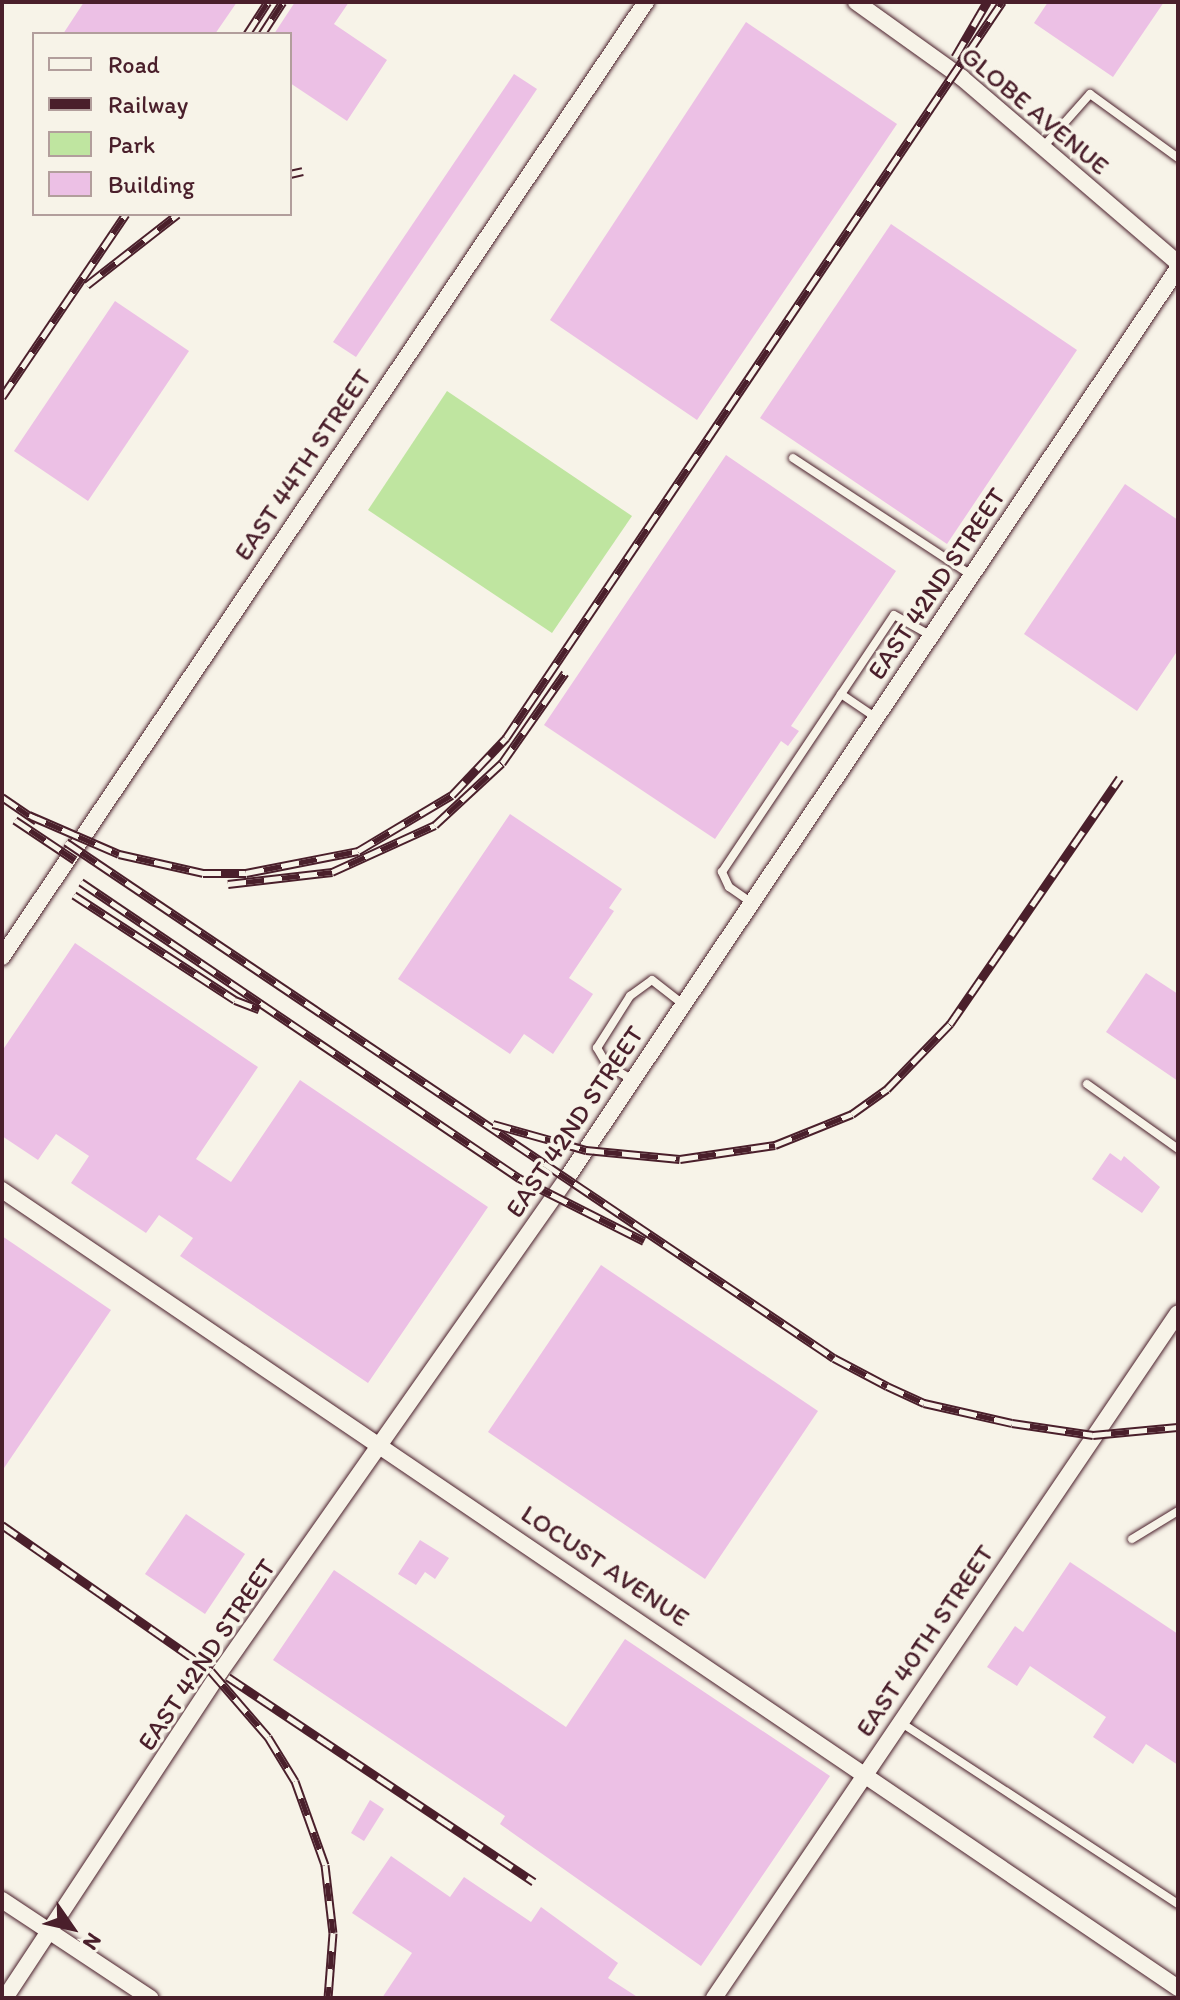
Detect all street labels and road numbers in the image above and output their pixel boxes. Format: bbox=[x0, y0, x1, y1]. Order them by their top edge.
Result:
street label: GLOBE AVENUE bbox=[955, 41, 1115, 181]
street label: EAST 44TH STREET bbox=[227, 363, 379, 567]
street label: EAST 42ND STREET bbox=[861, 482, 1013, 686]
street label: EAST 42ND STREET bbox=[499, 1020, 651, 1224]
street label: LOCUST AVENUE bbox=[515, 1498, 695, 1634]
street label: EAST 40TH STREET bbox=[849, 1539, 1001, 1743]
street label: EAST 42ND STREET bbox=[131, 1553, 283, 1757]

